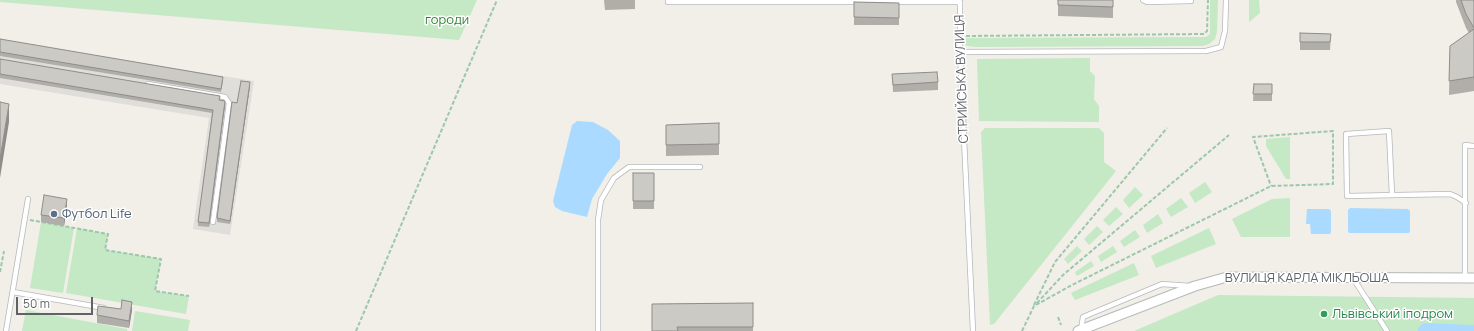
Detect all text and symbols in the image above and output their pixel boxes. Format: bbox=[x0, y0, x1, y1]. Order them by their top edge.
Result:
park label: городи bbox=[425, 12, 469, 28]
street label: СТРИЙСЬКА ВУЛИЦЯ bbox=[952, 14, 972, 144]
place label: Футбол Life bbox=[62, 206, 132, 222]
marker: Футбол Life bbox=[49, 209, 59, 219]
street label: ВУЛИЦЯ КАРЛА МІКЛЬОША bbox=[1225, 270, 1389, 286]
scale bar bbox=[18, 289, 95, 315]
text: 50 m bbox=[23, 295, 50, 312]
place label: Львівський іподром bbox=[1332, 306, 1453, 322]
marker: Львівський іподром bbox=[1319, 309, 1329, 319]

